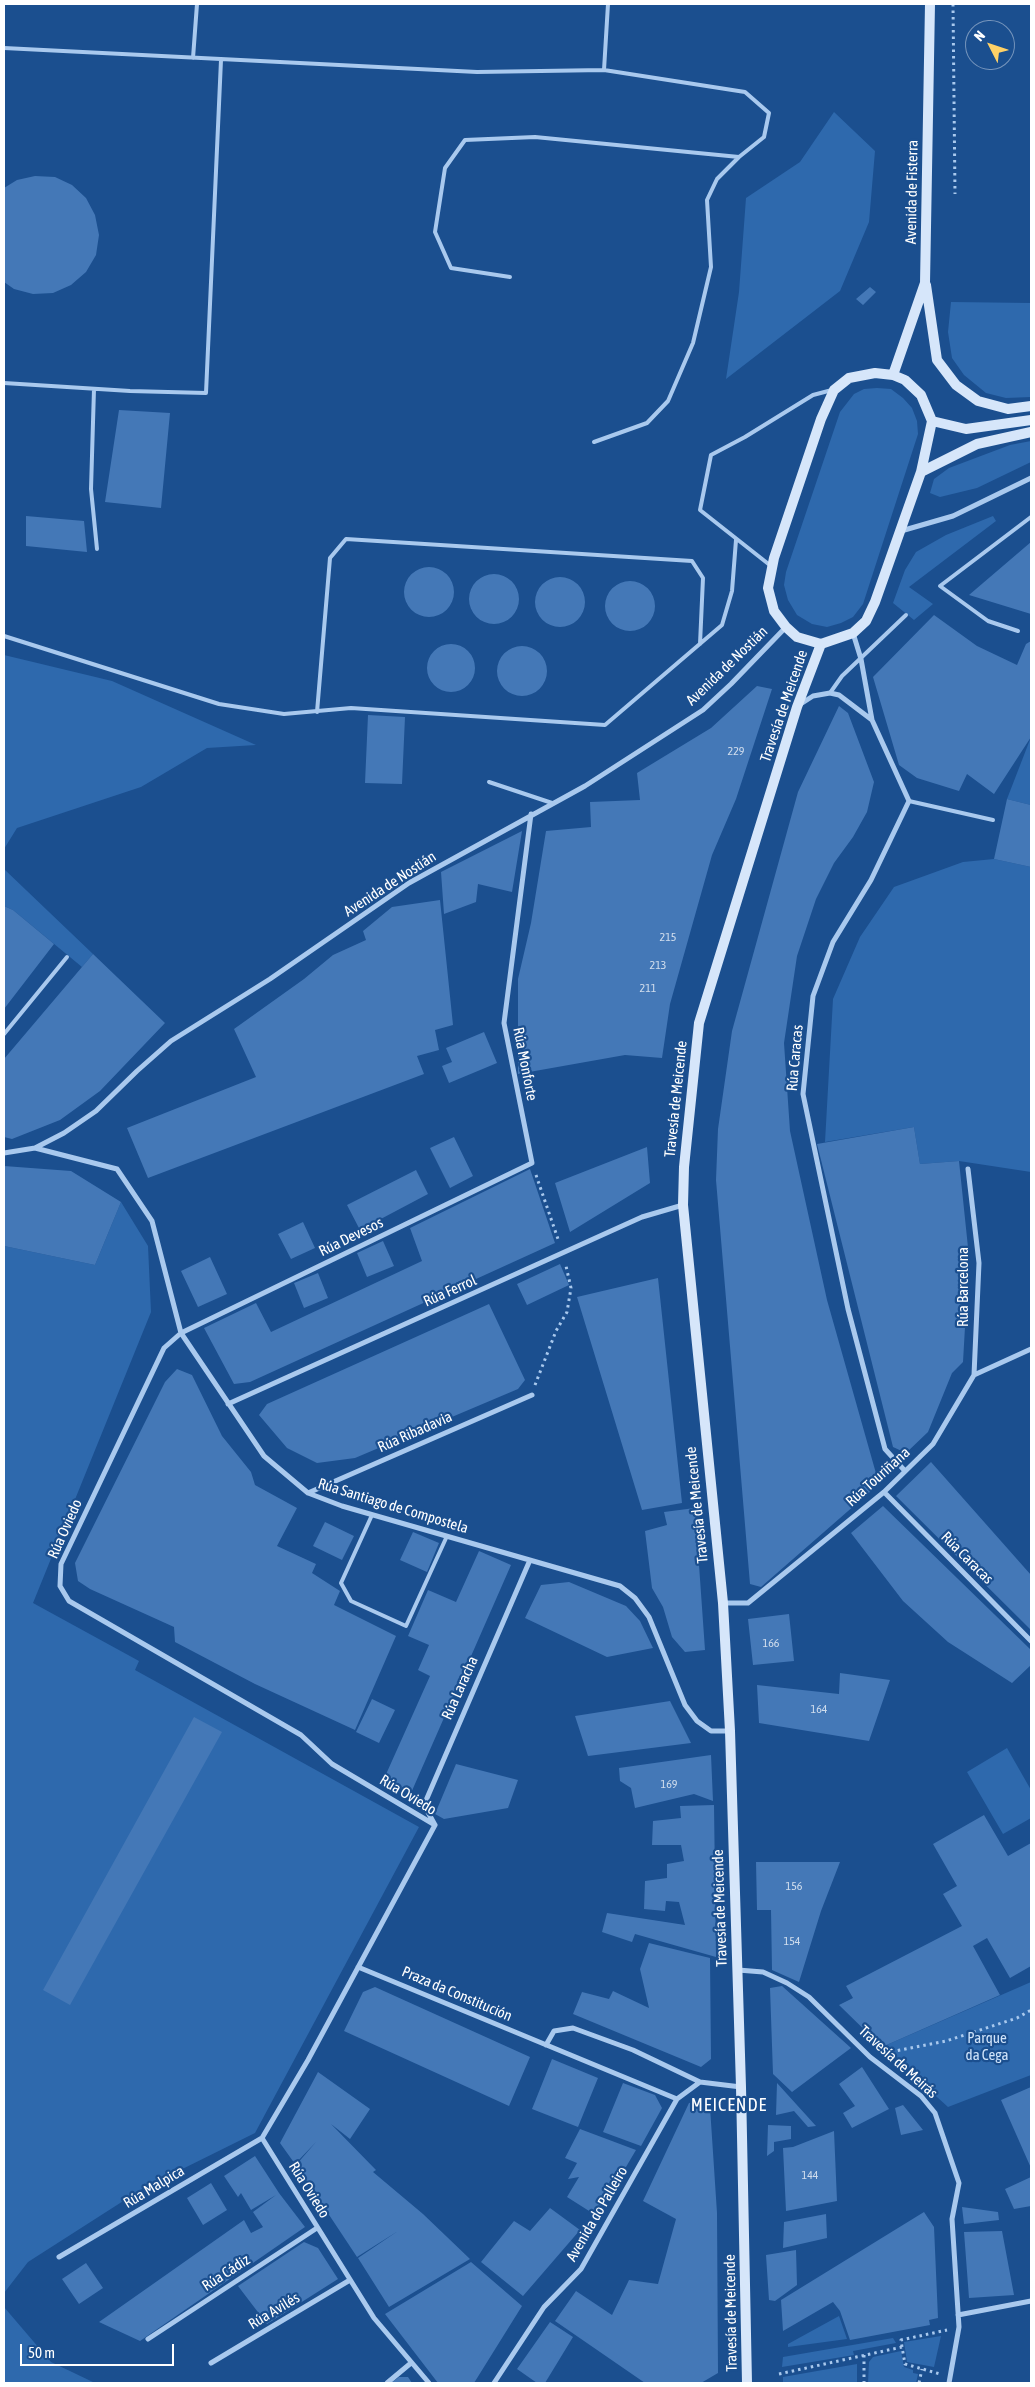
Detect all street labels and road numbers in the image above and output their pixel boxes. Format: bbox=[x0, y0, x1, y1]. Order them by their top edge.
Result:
street label: Avenida de Fisterra bbox=[902, 140, 922, 244]
street label: Avenida de Nostián bbox=[683, 623, 771, 709]
street label: Travesía de Meicende bbox=[756, 648, 812, 764]
street label: Avenida de Nostián bbox=[341, 848, 439, 920]
street label: Rúa Caracas bbox=[783, 1024, 807, 1092]
street label: Rúa Monforte bbox=[509, 1026, 541, 1102]
street label: Travesía de Meicende bbox=[661, 1040, 691, 1158]
street label: Rúa Devesos bbox=[316, 1214, 386, 1260]
street label: Rúa Barcelona bbox=[954, 1247, 972, 1327]
street label: Rúa Ferrol bbox=[421, 1271, 479, 1311]
street label: Rúa Ribadavia bbox=[375, 1408, 455, 1456]
street label: Rúa Touriñana bbox=[842, 1444, 914, 1510]
street label: Travesía de Meicende bbox=[682, 1446, 712, 1564]
street label: Rúa Santiago de Compostela bbox=[316, 1475, 470, 1537]
street label: Rúa Oviedo bbox=[44, 1497, 86, 1561]
street label: Rúa Caracas bbox=[937, 1528, 997, 1588]
street label: Rúa Laracha bbox=[438, 1654, 482, 1722]
street label: Rúa Oviedo bbox=[376, 1771, 440, 1819]
street label: Travesía de Meicende bbox=[709, 1849, 731, 1967]
street label: Praza da Constitución bbox=[399, 1963, 515, 2025]
street label: Travesía de Meirás bbox=[855, 2022, 941, 2102]
street label: Rúa Oviedo bbox=[285, 2158, 333, 2222]
street label: Rúa Malpica bbox=[120, 2162, 188, 2212]
street label: Avenida do Palleiro bbox=[562, 2163, 632, 2265]
street label: Rúa Cádiz bbox=[199, 2251, 253, 2295]
street label: Travesía de Meicende bbox=[721, 2254, 741, 2372]
street label: Rúa Avilés bbox=[245, 2289, 303, 2333]

